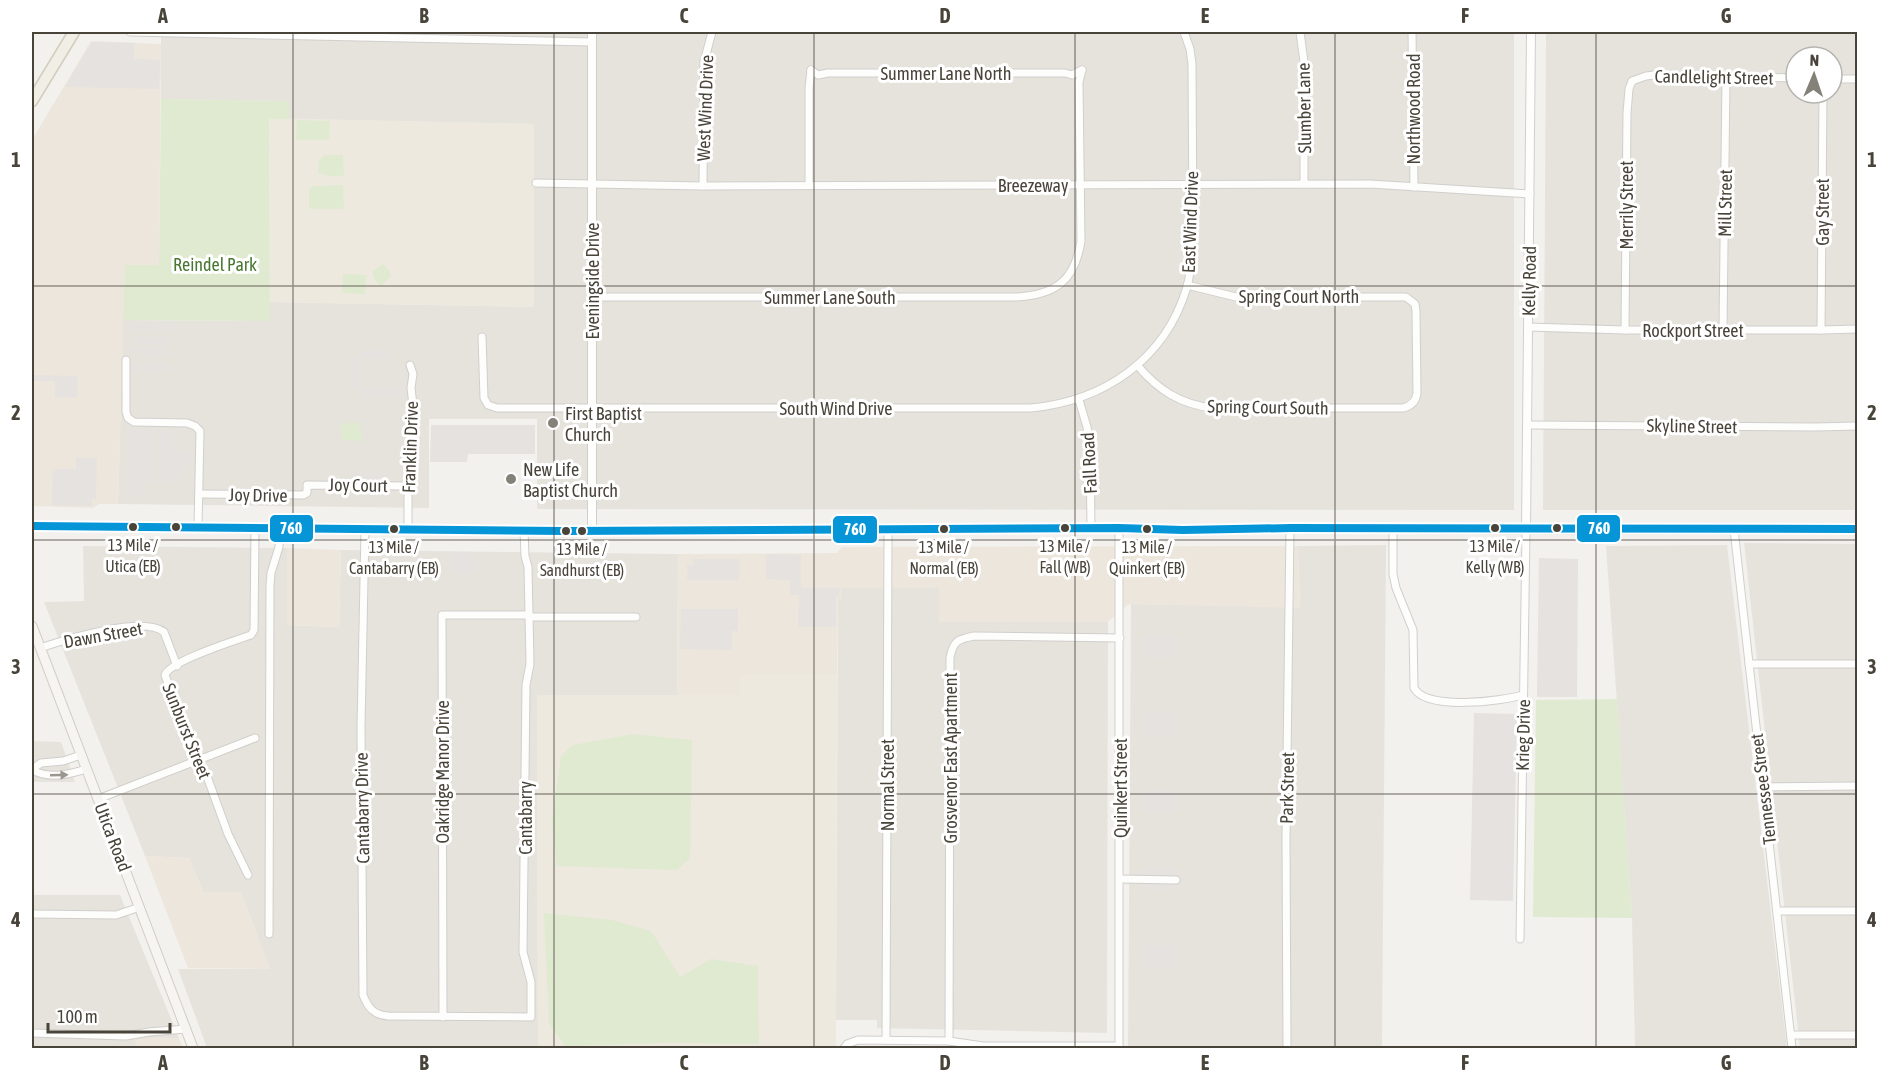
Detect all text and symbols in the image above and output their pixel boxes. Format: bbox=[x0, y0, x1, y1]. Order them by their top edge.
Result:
text: A bbox=[157, 4, 168, 27]
text: B bbox=[419, 4, 429, 27]
text: C bbox=[680, 4, 689, 27]
text: D bbox=[939, 4, 951, 27]
text: E bbox=[1201, 4, 1210, 27]
text: F bbox=[1461, 4, 1469, 27]
text: G bbox=[1721, 4, 1732, 27]
north arrow bbox=[1784, 45, 1844, 105]
text: N bbox=[1809, 51, 1820, 69]
street label: West Wind Drive bbox=[693, 54, 717, 162]
street label: Northwood Road bbox=[1403, 54, 1424, 164]
street label: Slumber Lane bbox=[1293, 62, 1315, 154]
street label: Summer Lane North bbox=[881, 63, 1011, 84]
street label: Candlelight Street bbox=[1654, 65, 1774, 89]
text: 1 bbox=[11, 148, 21, 171]
text: 1 bbox=[1867, 148, 1877, 171]
street label: Merrily Street bbox=[1616, 161, 1637, 249]
street label: Mill Street bbox=[1714, 169, 1736, 237]
street label: East Wind Drive bbox=[1178, 171, 1202, 273]
street label: Breezeway bbox=[998, 175, 1068, 196]
street label: Gay Street bbox=[1812, 178, 1833, 246]
street label: Eveningside Drive bbox=[582, 222, 603, 340]
street label: Kelly Road bbox=[1518, 246, 1540, 316]
park label: Reindel Park bbox=[173, 254, 257, 275]
street label: Spring Court North bbox=[1239, 286, 1359, 307]
street label: Summer Lane South bbox=[764, 287, 896, 308]
street label: Rockport Street bbox=[1642, 320, 1744, 341]
street label: Spring Court South bbox=[1207, 395, 1329, 419]
street label: South Wind Drive bbox=[780, 398, 892, 419]
text: 2 bbox=[11, 401, 21, 424]
street label: Franklin Drive bbox=[398, 401, 422, 493]
text: 2 bbox=[1867, 401, 1877, 424]
place label: First Baptist Church bbox=[565, 403, 642, 445]
street label: Skyline Street bbox=[1646, 415, 1738, 437]
marker: First Baptist Church bbox=[546, 416, 560, 430]
street label: Fall Road bbox=[1077, 432, 1101, 494]
place label: New Life Baptist Church bbox=[523, 459, 618, 501]
marker: New Life Baptist Church bbox=[504, 472, 518, 486]
street label: Joy Court bbox=[328, 474, 388, 496]
street label: Joy Drive bbox=[228, 484, 288, 506]
line badge: 760 bbox=[269, 514, 314, 543]
line badge: 760 bbox=[1576, 514, 1621, 543]
line badge: 760 bbox=[832, 515, 878, 544]
text: 760 bbox=[280, 519, 303, 537]
text: 760 bbox=[1588, 519, 1611, 537]
text: 760 bbox=[844, 520, 867, 538]
marker: 13 Mile / Utica (EB) bbox=[127, 521, 139, 533]
unlabelled marker bbox=[170, 521, 182, 533]
marker: 13 Mile / Fall (WB) bbox=[1059, 522, 1071, 534]
marker: 13 Mile / Kelly (WB) bbox=[1489, 522, 1501, 534]
unlabelled marker bbox=[1551, 522, 1563, 534]
marker: 13 Mile / Cantabarry (EB) bbox=[388, 523, 400, 535]
marker: 13 Mile / Normal (EB) bbox=[938, 523, 950, 535]
marker: 13 Mile / Quinkert (EB) bbox=[1141, 523, 1153, 535]
unlabelled marker bbox=[560, 525, 572, 537]
marker: 13 Mile / Sandhurst (EB) bbox=[576, 525, 588, 537]
place label: 13 Mile / Utica (EB) bbox=[105, 536, 161, 576]
place label: 13 Mile / Fall (WB) bbox=[1039, 537, 1091, 577]
place label: 13 Mile / Kelly (WB) bbox=[1466, 537, 1525, 577]
place label: 13 Mile / Cantabarry (EB) bbox=[349, 538, 439, 578]
place label: 13 Mile / Normal (EB) bbox=[909, 538, 979, 578]
place label: 13 Mile / Quinkert (EB) bbox=[1109, 538, 1185, 578]
place label: 13 Mile / Sandhurst (EB) bbox=[540, 540, 624, 580]
street label: Dawn Street bbox=[62, 618, 144, 652]
text: 3 bbox=[11, 655, 21, 678]
text: 3 bbox=[1867, 655, 1877, 678]
street label: Grosvenor East Apartment bbox=[940, 672, 961, 844]
street label: Sunburst Street bbox=[158, 680, 216, 782]
street label: Krieg Drive bbox=[1512, 699, 1534, 771]
street label: Oakridge Manor Drive bbox=[432, 700, 453, 844]
street label: Tennessee Street bbox=[1746, 732, 1780, 846]
street label: Quinkert Street bbox=[1110, 738, 1131, 838]
street label: Normal Street bbox=[877, 739, 898, 831]
street label: Cantabarry Drive bbox=[351, 752, 373, 864]
street label: Park Street bbox=[1276, 752, 1298, 824]
one-way arrow bbox=[49, 770, 68, 779]
street label: Cantabarry bbox=[515, 781, 536, 855]
street label: Utica Road bbox=[90, 800, 136, 874]
text: 4 bbox=[10, 908, 21, 931]
text: 4 bbox=[1866, 908, 1877, 931]
scale bar bbox=[48, 996, 170, 1034]
text: 100 m bbox=[57, 1006, 98, 1027]
text: A bbox=[157, 1051, 168, 1074]
text: B bbox=[419, 1051, 429, 1074]
text: C bbox=[680, 1051, 689, 1074]
text: D bbox=[939, 1051, 951, 1074]
text: E bbox=[1201, 1051, 1210, 1074]
text: F bbox=[1461, 1051, 1469, 1074]
text: G bbox=[1721, 1051, 1732, 1074]

